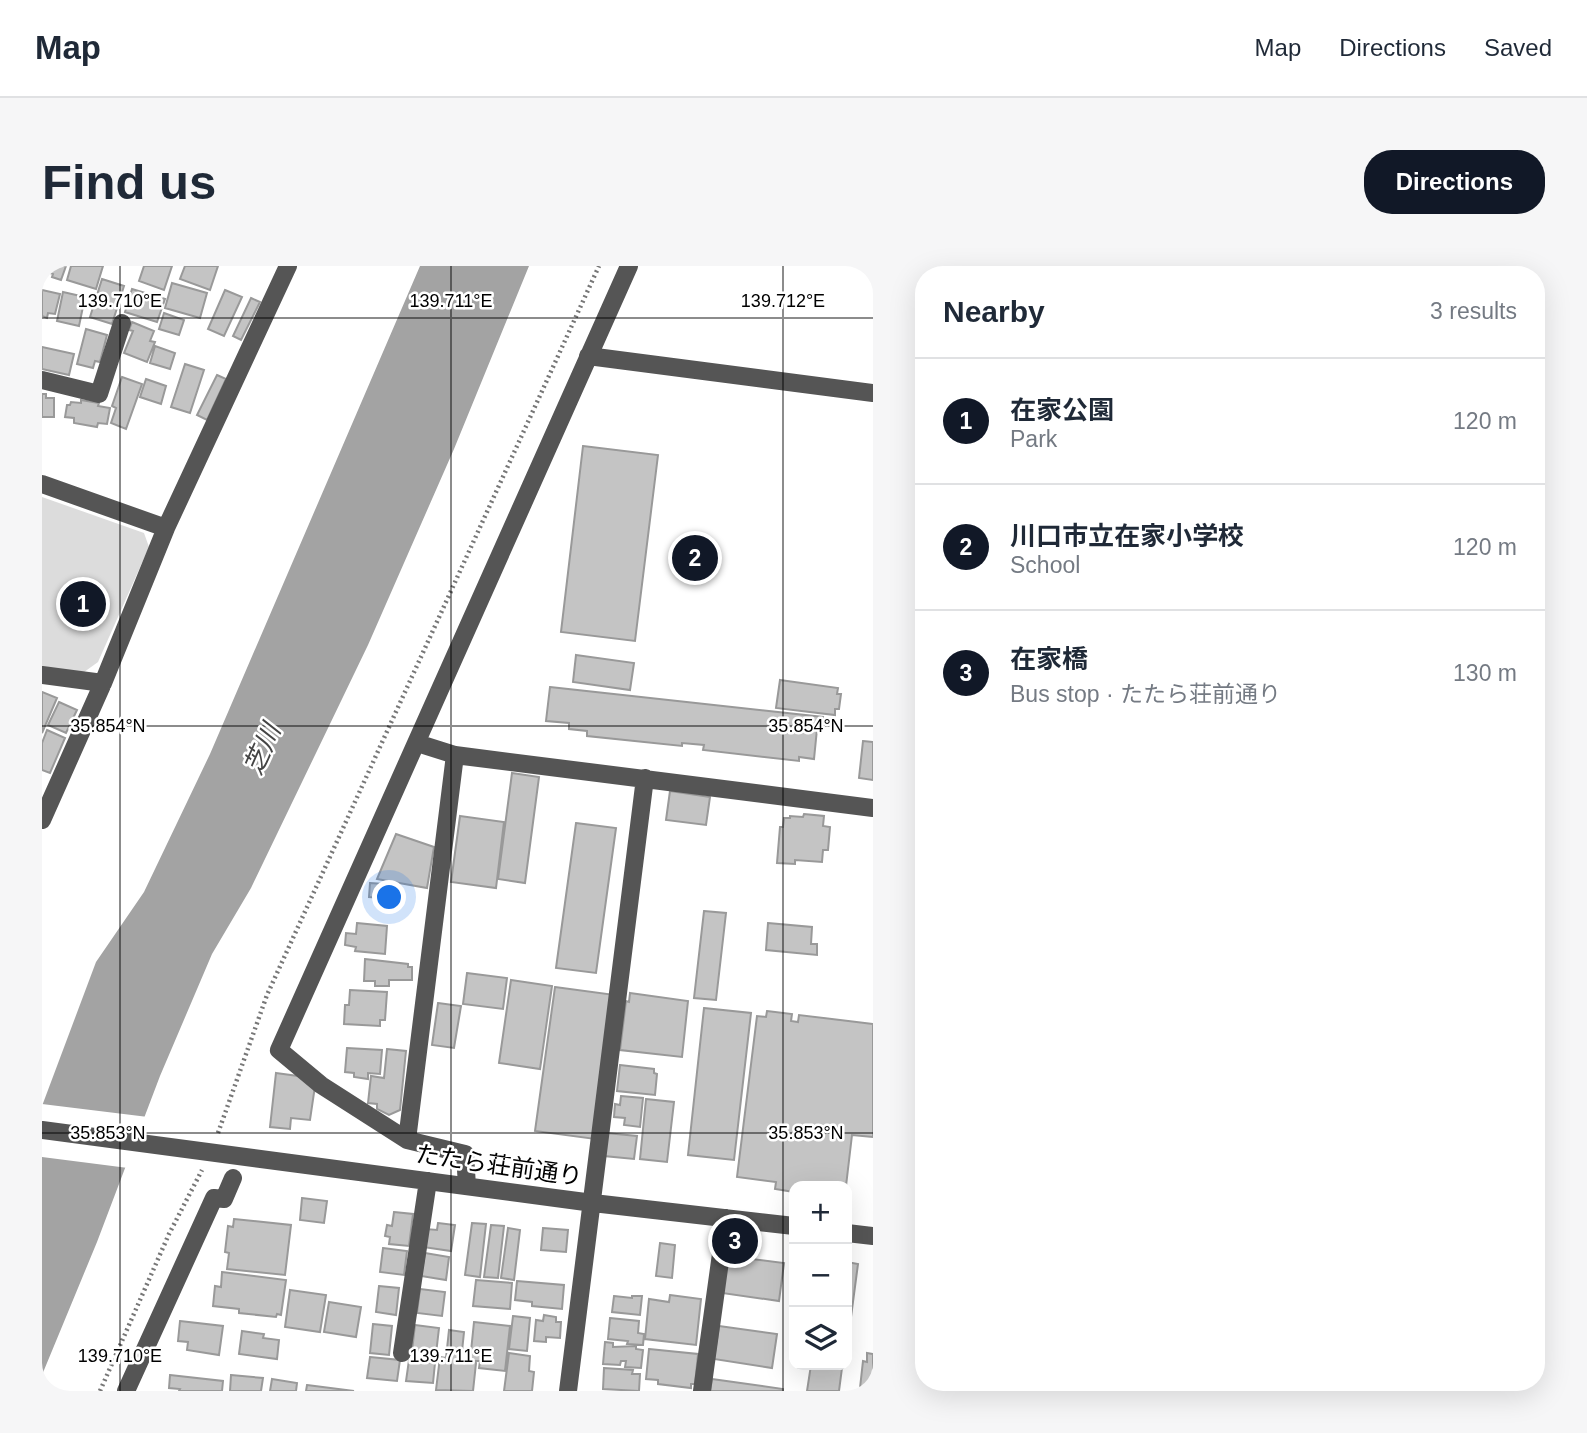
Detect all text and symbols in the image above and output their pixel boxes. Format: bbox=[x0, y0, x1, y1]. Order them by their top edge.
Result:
text: Map bbox=[35, 29, 101, 66]
text: Map bbox=[1255, 34, 1301, 61]
text: Directions bbox=[1339, 34, 1446, 61]
text: Saved bbox=[1484, 34, 1552, 61]
button: Directions bbox=[1364, 150, 1545, 214]
text: Find us bbox=[42, 155, 216, 209]
text: 139.710°E bbox=[78, 291, 162, 311]
text: 139.711°E bbox=[410, 291, 492, 311]
text: 139.712°E bbox=[741, 291, 825, 311]
text: Nearby bbox=[943, 295, 1045, 328]
text: 3 results bbox=[1430, 298, 1517, 324]
text: 在家公園 bbox=[1010, 395, 1114, 425]
text: 1 bbox=[960, 408, 972, 434]
text: 120 m bbox=[1453, 408, 1517, 434]
text: Park bbox=[1010, 426, 1057, 452]
text: 川口市立在家小学校 bbox=[1010, 521, 1244, 551]
pin: 2 bbox=[672, 532, 718, 584]
text: 2 bbox=[960, 534, 972, 560]
text: 120 m bbox=[1453, 534, 1517, 560]
text: School bbox=[1010, 552, 1080, 578]
pin: 1 bbox=[60, 578, 106, 630]
text: 在家橋 bbox=[1010, 644, 1088, 674]
text: 3 bbox=[960, 660, 972, 686]
text: 130 m bbox=[1453, 660, 1517, 686]
text: Bus stop · たたら荘前通り bbox=[1010, 681, 1281, 707]
text: 35.854°N bbox=[70, 716, 146, 736]
water label: 芝川 bbox=[238, 716, 287, 779]
text: 35.854°N bbox=[768, 716, 844, 736]
your location bbox=[372, 880, 406, 914]
text: 35.853°N bbox=[70, 1123, 146, 1143]
text: 35.853°N bbox=[768, 1123, 844, 1143]
street label: たたら荘前通り bbox=[414, 1140, 584, 1190]
map controls bbox=[789, 1181, 852, 1370]
button: + bbox=[789, 1181, 852, 1244]
pin: 3 bbox=[712, 1215, 758, 1267]
button: − bbox=[789, 1244, 852, 1307]
button: layers bbox=[789, 1307, 852, 1370]
text: 139.710°E bbox=[78, 1346, 162, 1366]
text: 139.711°E bbox=[410, 1346, 492, 1366]

